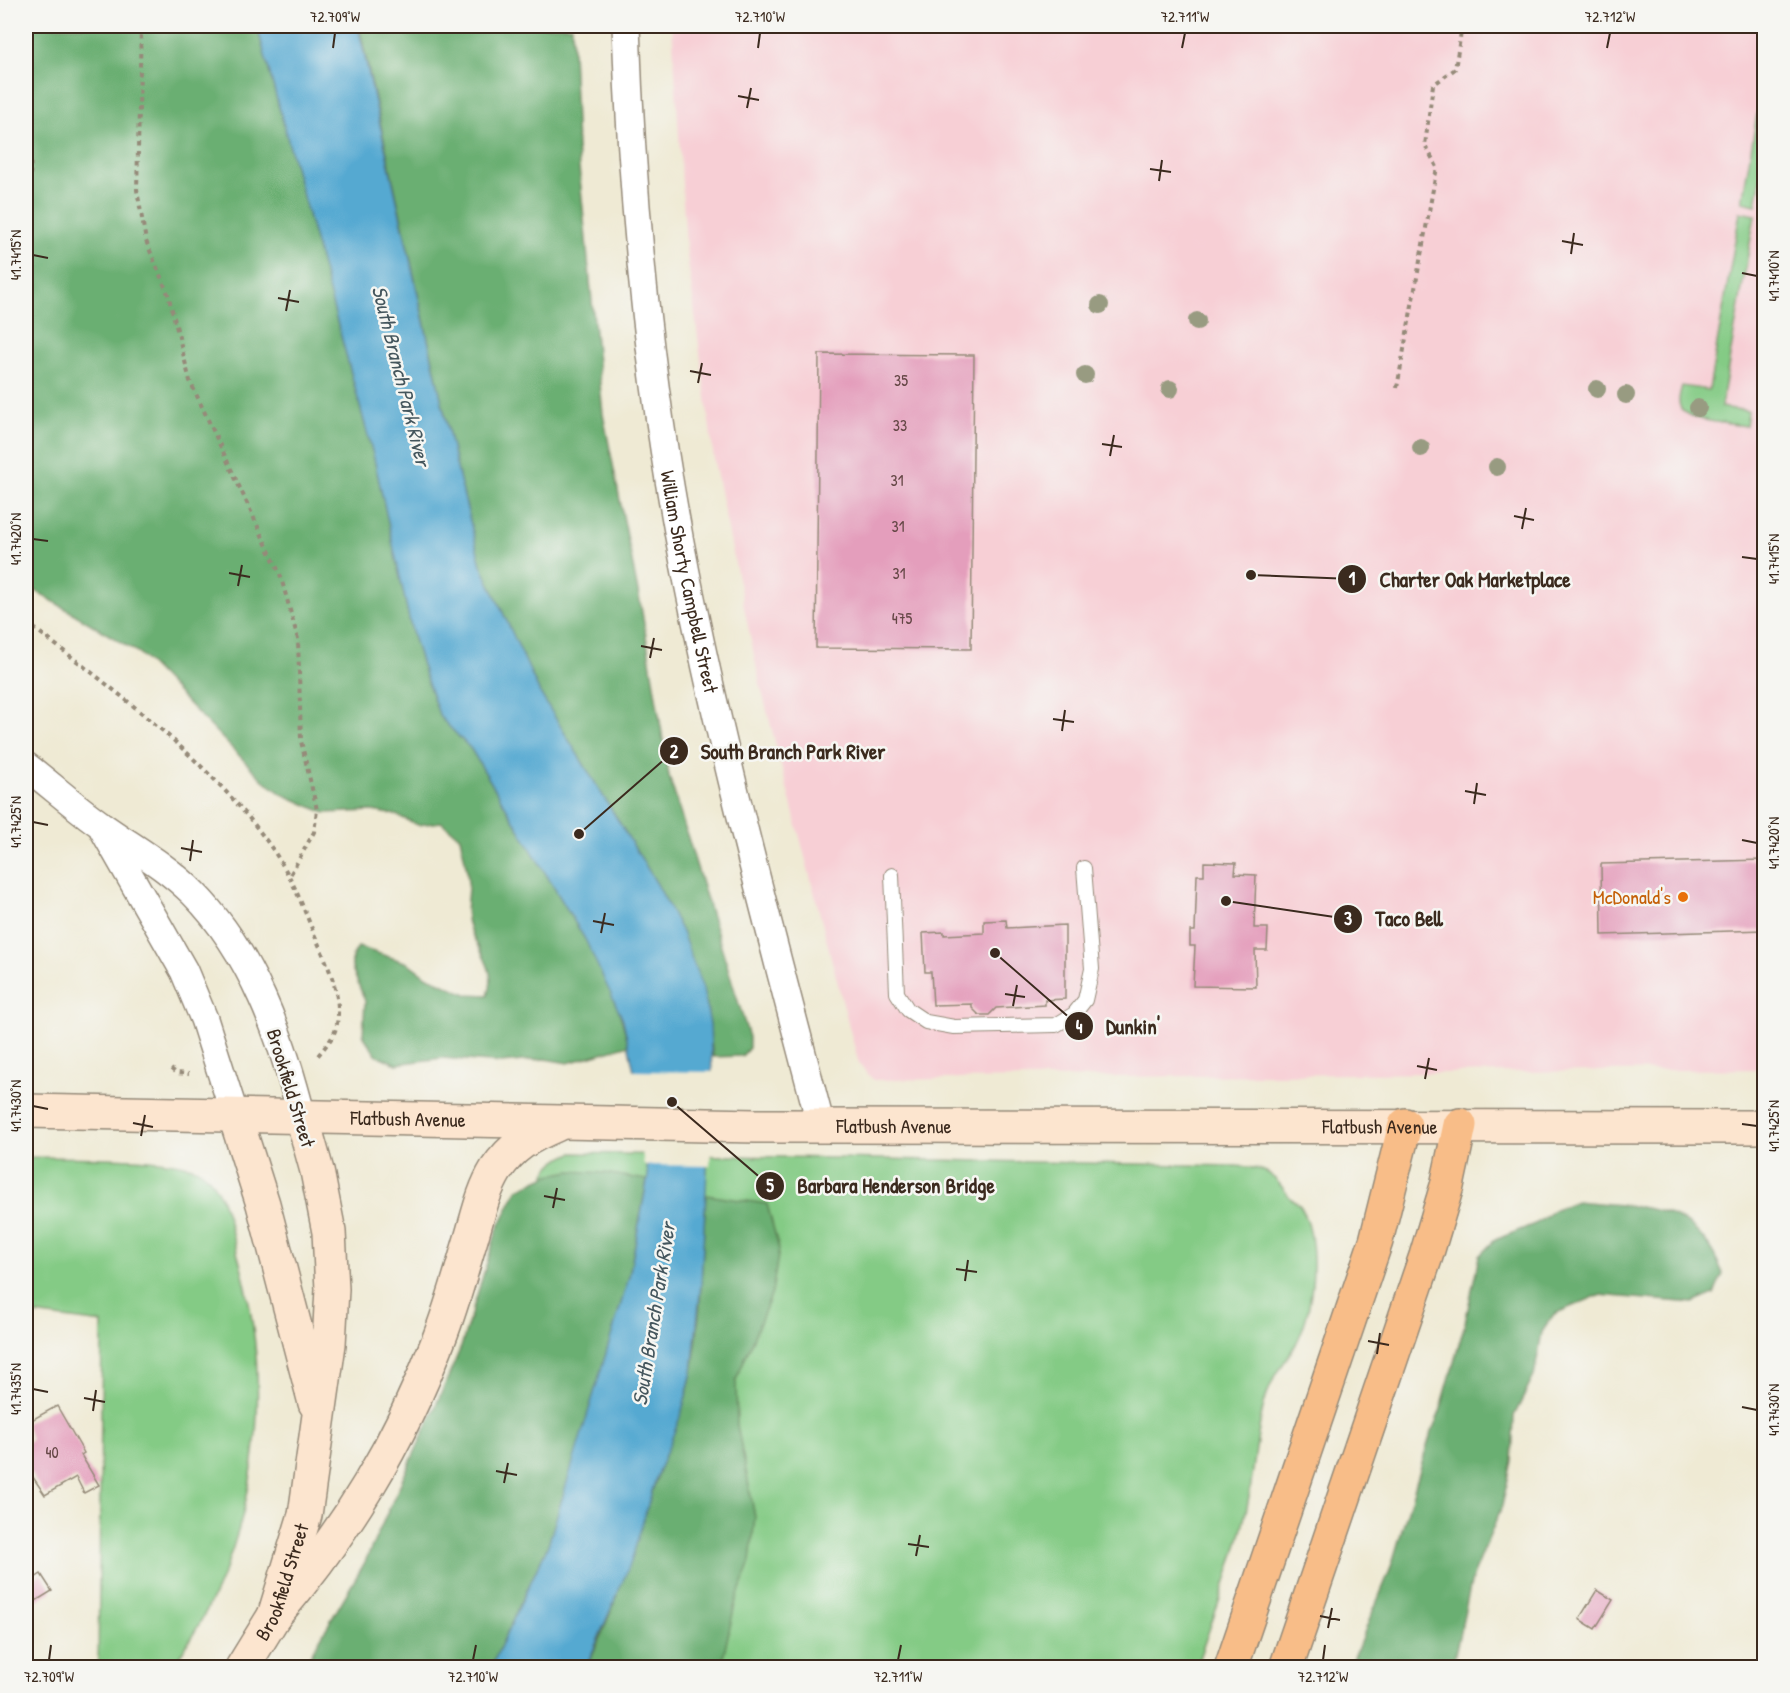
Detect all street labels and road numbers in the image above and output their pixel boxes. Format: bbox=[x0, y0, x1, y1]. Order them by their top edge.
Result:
street label: William Shorty Campbell Street bbox=[655, 468, 725, 697]
street label: Brookfield Street bbox=[261, 1025, 323, 1151]
street label: Flatbush Avenue bbox=[349, 1104, 466, 1133]
street label: Flatbush Avenue bbox=[835, 1112, 952, 1139]
street label: Flatbush Avenue bbox=[1321, 1113, 1438, 1140]
street label: Brookfield Street bbox=[248, 1519, 315, 1645]

